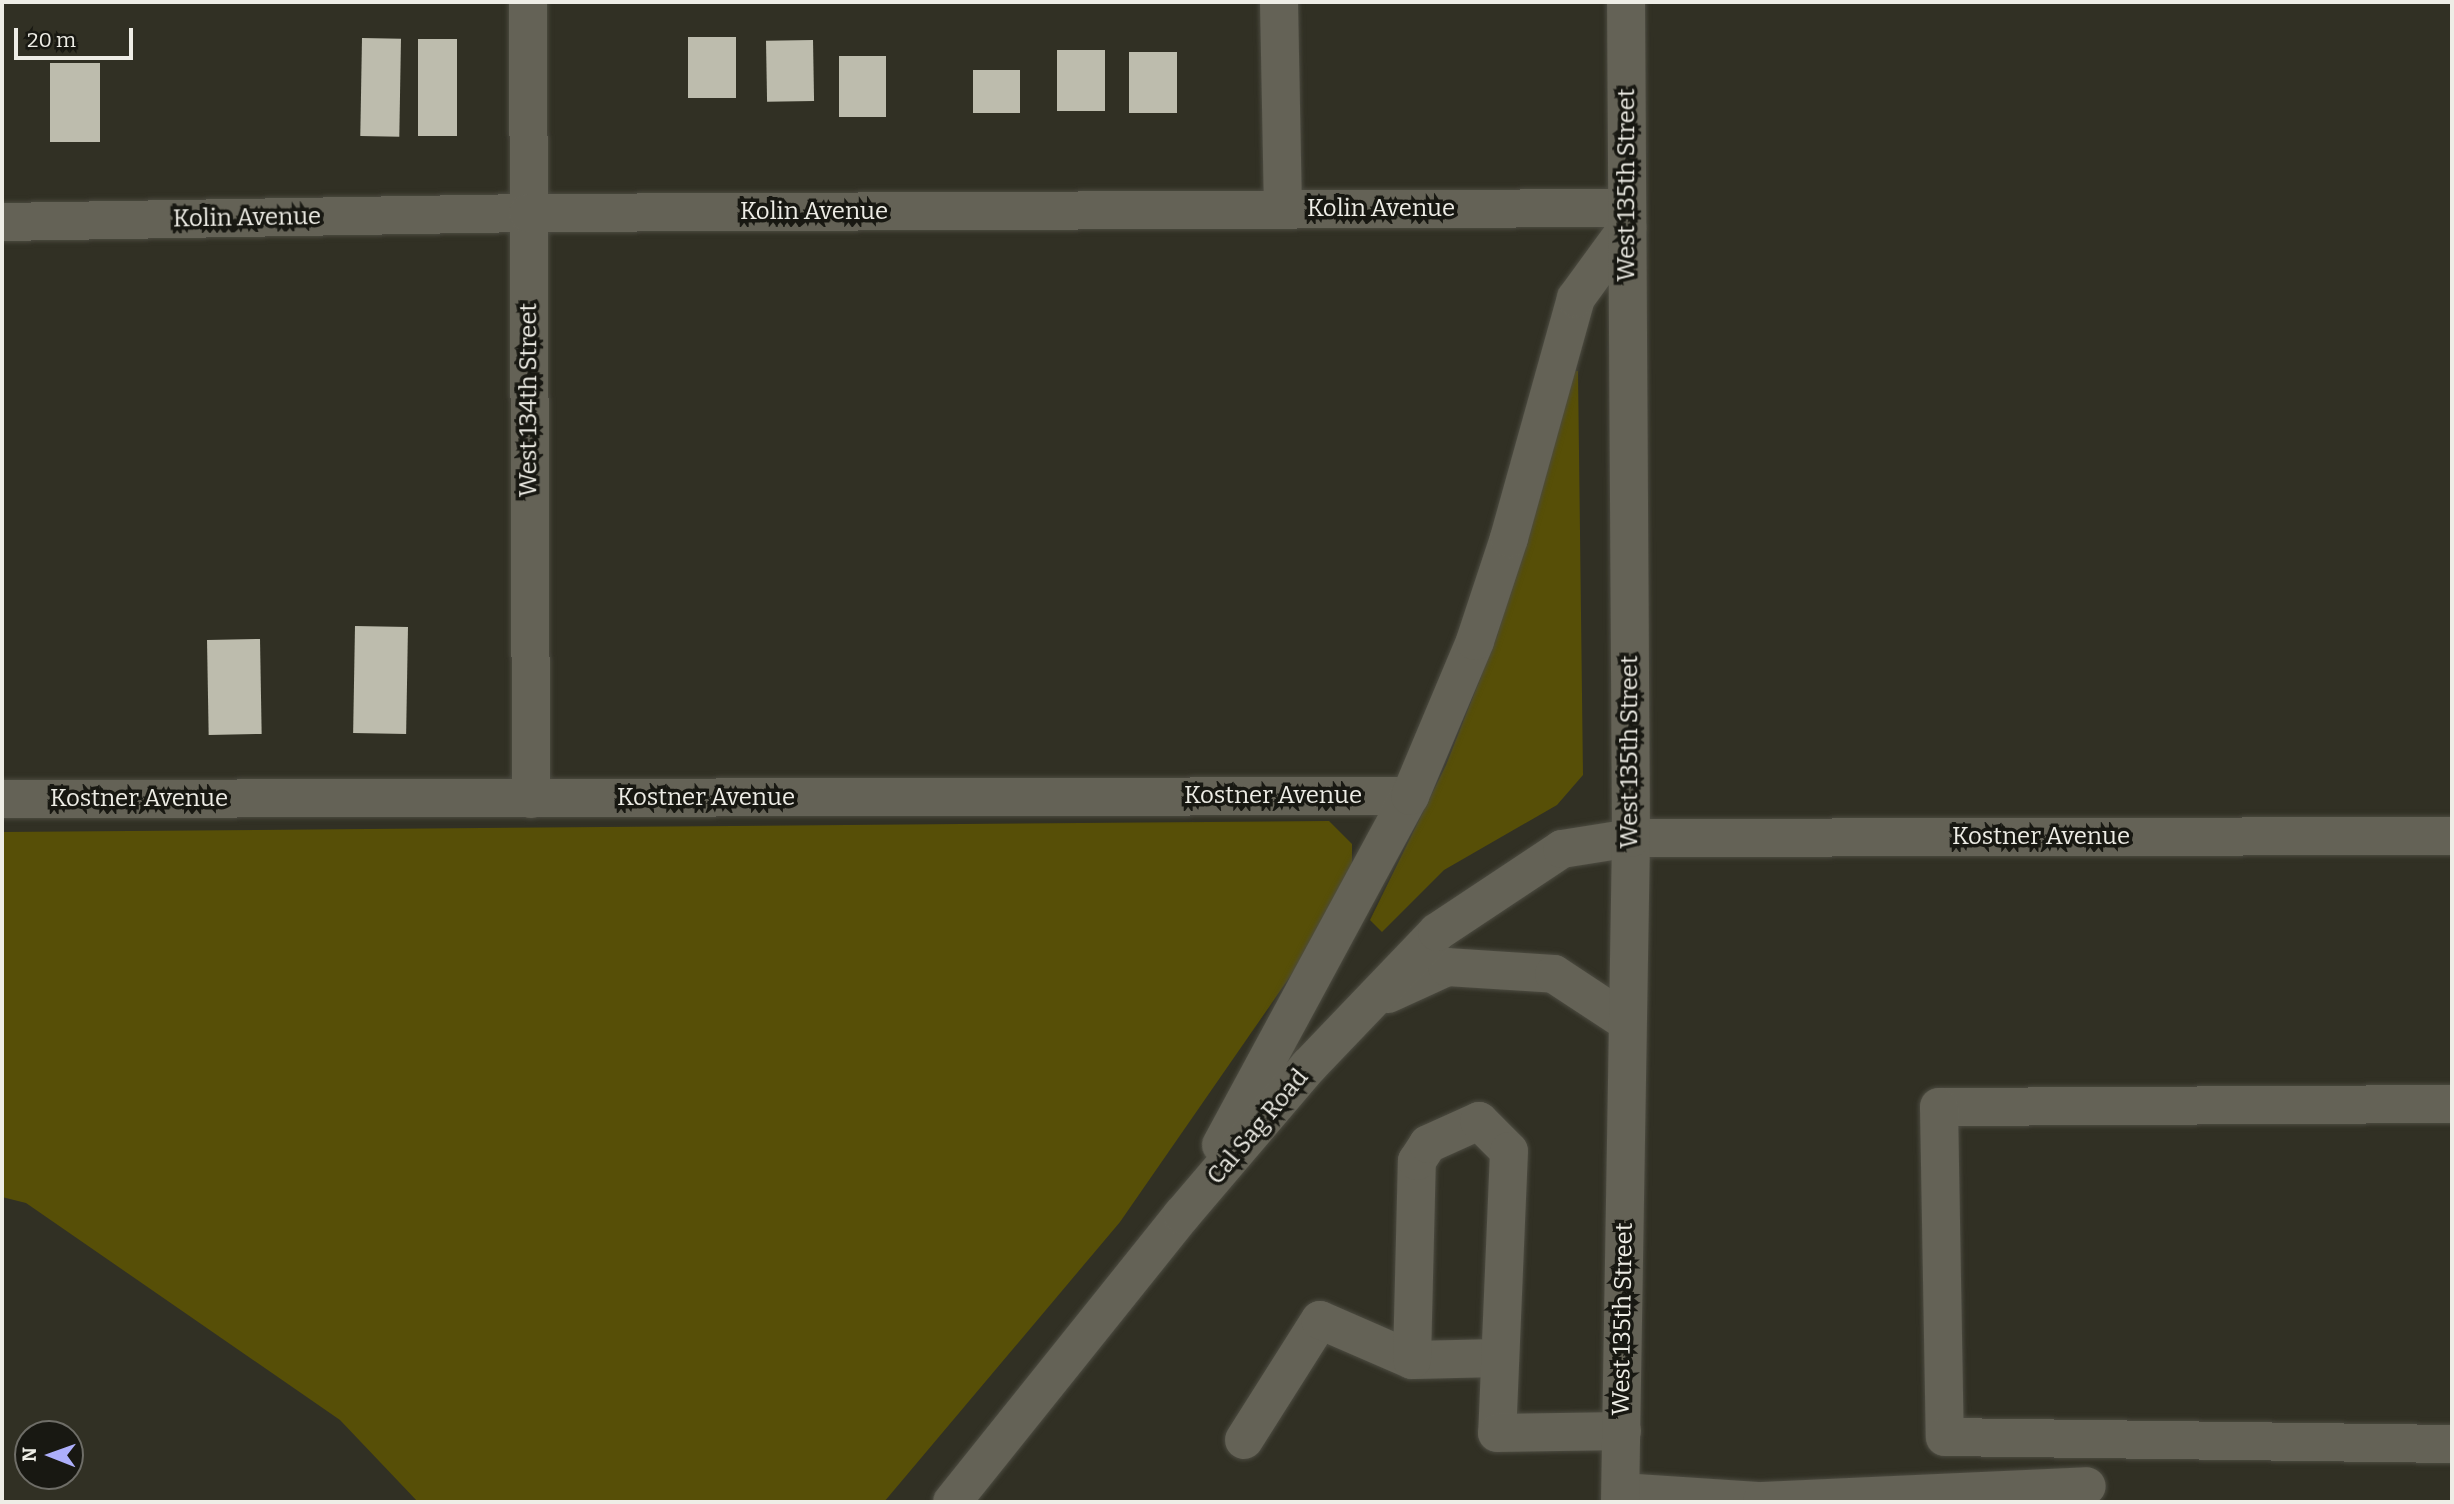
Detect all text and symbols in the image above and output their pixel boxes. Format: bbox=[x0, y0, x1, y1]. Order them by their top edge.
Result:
scale bar bbox=[18, 14, 136, 58]
text: 20 m bbox=[27, 27, 76, 53]
street label: West 135th Street bbox=[1613, 88, 1641, 282]
street label: Kolin Avenue bbox=[1307, 195, 1455, 223]
street label: Kolin Avenue bbox=[740, 198, 888, 226]
street label: Kolin Avenue bbox=[173, 202, 321, 234]
street label: West 134th Street bbox=[515, 303, 543, 497]
street label: West 135th Street bbox=[1616, 655, 1644, 849]
street label: Kostner Avenue bbox=[1184, 782, 1362, 810]
street label: Kostner Avenue bbox=[617, 784, 795, 812]
street label: Kostner Avenue bbox=[50, 785, 228, 813]
street label: Kostner Avenue bbox=[1952, 823, 2130, 851]
street label: Cal Sag Road bbox=[1202, 1064, 1314, 1190]
street label: West 135th Street bbox=[1607, 1222, 1639, 1416]
north arrow bbox=[14, 1420, 84, 1490]
text: N bbox=[18, 1447, 41, 1462]

